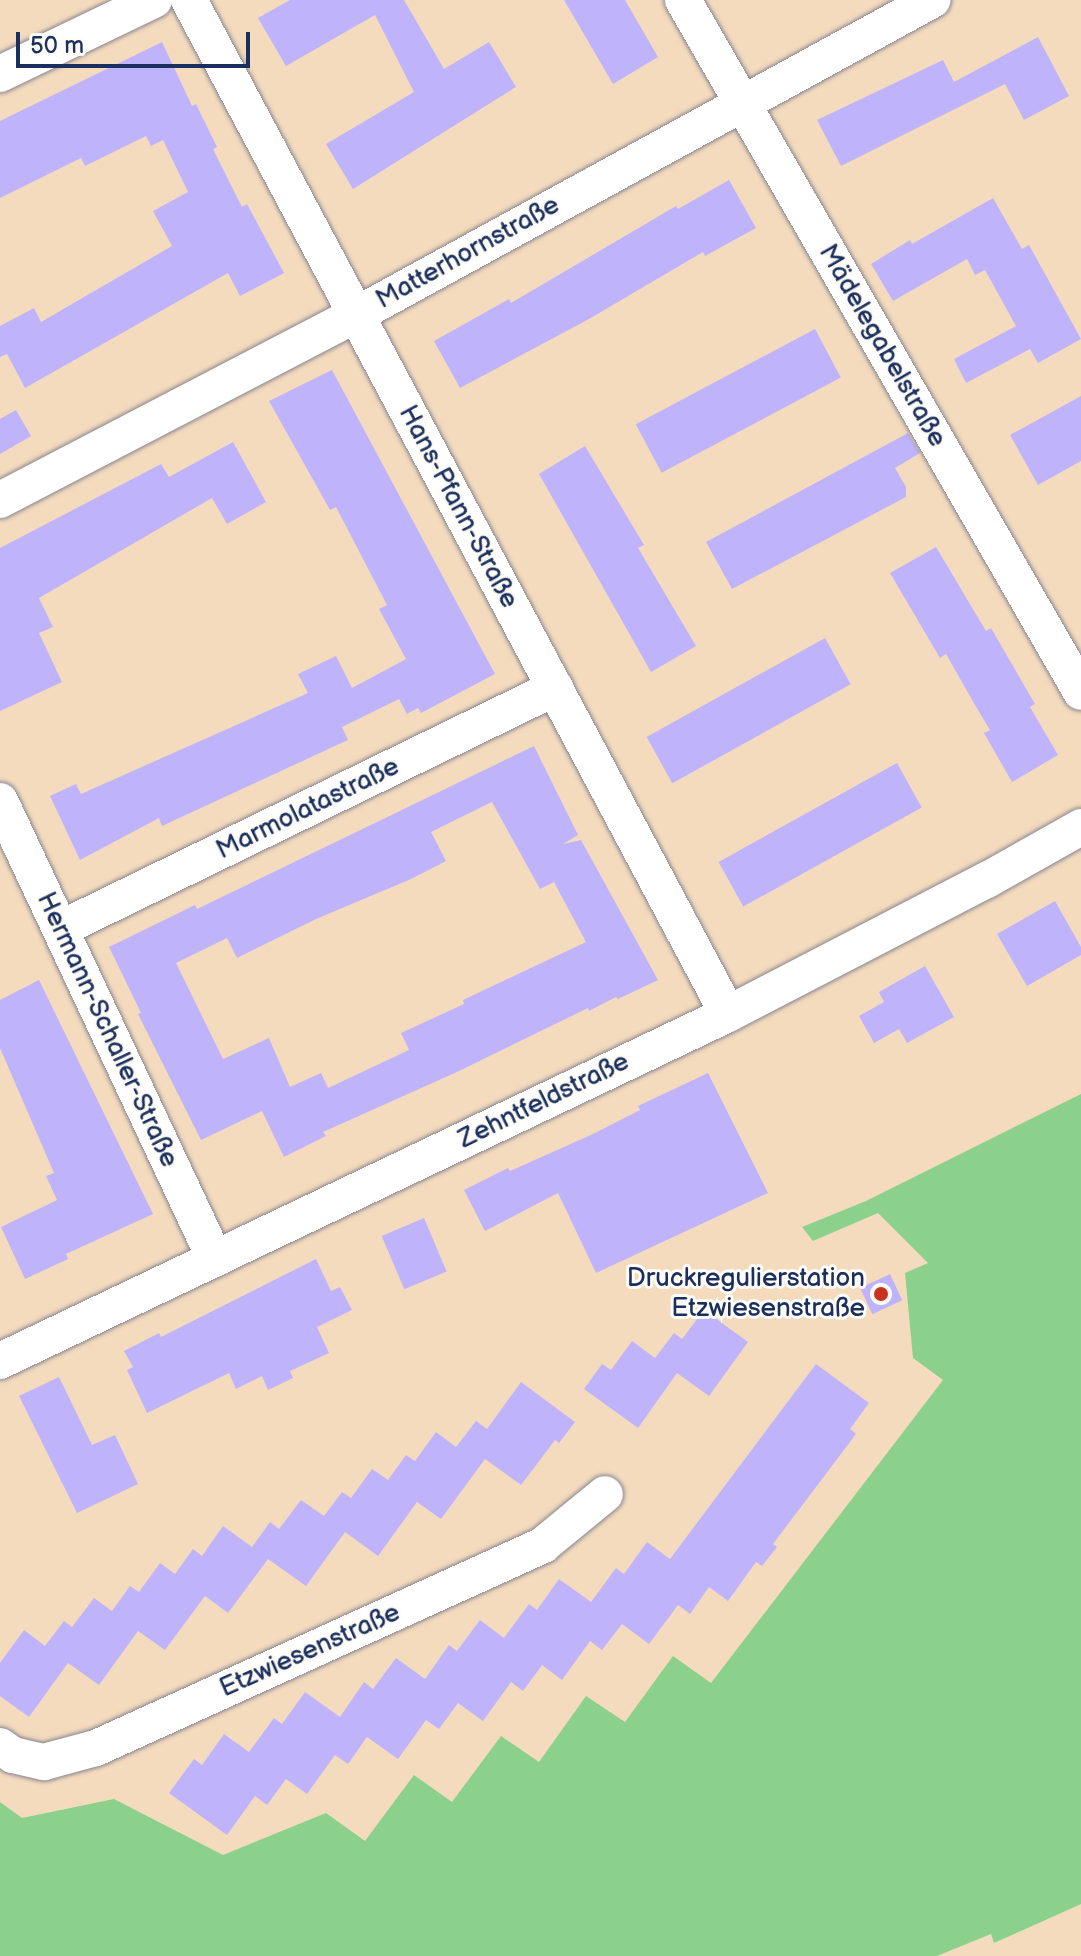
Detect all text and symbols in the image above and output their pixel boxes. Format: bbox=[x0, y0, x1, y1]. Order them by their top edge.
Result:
scale bar bbox=[20, 16, 254, 66]
text: 50 m bbox=[30, 31, 84, 60]
street label: Matterhornstraße bbox=[371, 190, 565, 316]
street label: Mädelegabelstraße bbox=[811, 239, 953, 453]
street label: Hans-Pfann-Straße bbox=[391, 400, 525, 614]
street label: Marmolatastraße bbox=[212, 751, 404, 867]
street label: Hermann-Schaller-Straße bbox=[30, 888, 184, 1172]
street label: Zehntfeldstraße bbox=[454, 1046, 634, 1156]
place label: Druckregulierstation Etzwiesenstraße bbox=[627, 1263, 865, 1324]
marker: Druckregulierstation Etzwiesenstraße bbox=[872, 1285, 890, 1303]
street label: Etzwiesenstraße bbox=[215, 1597, 405, 1705]

